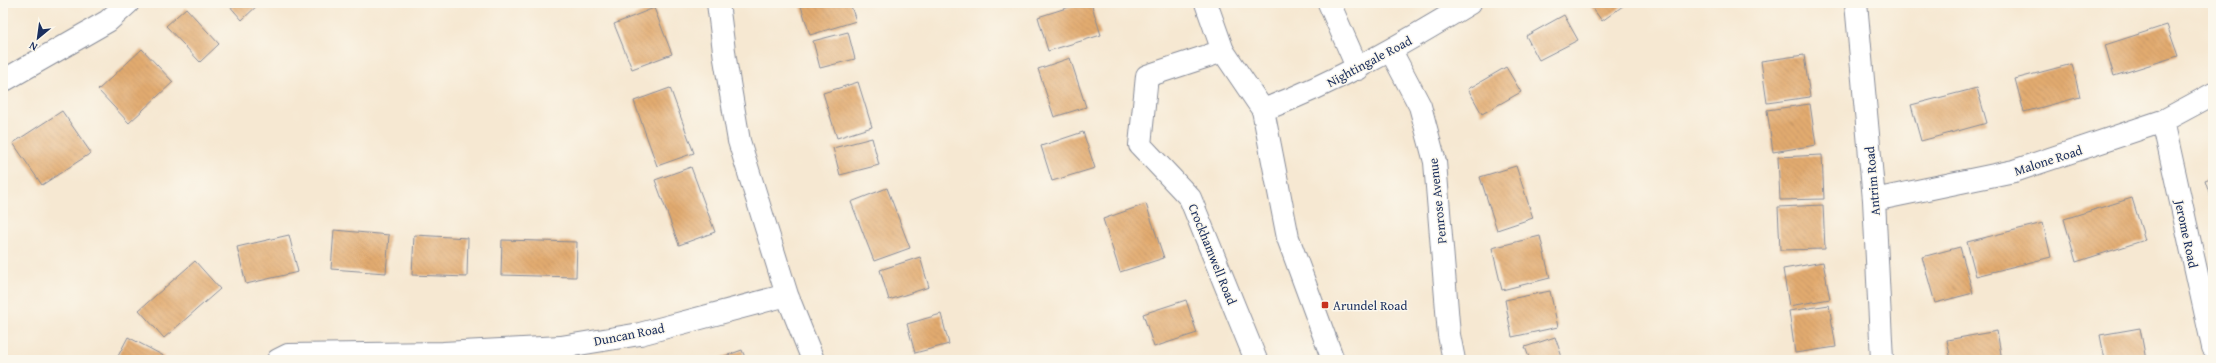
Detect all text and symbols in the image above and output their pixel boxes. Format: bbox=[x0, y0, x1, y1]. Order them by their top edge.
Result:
north arrow bbox=[18, 18, 58, 58]
street label: Nightingale Road bbox=[1323, 31, 1415, 92]
text: N bbox=[25, 38, 40, 56]
street label: Malone Road bbox=[2012, 141, 2085, 180]
street label: Antrim Road bbox=[1860, 145, 1885, 216]
street label: Penrose Avenue bbox=[1424, 157, 1451, 245]
street label: Jerome Road bbox=[2170, 197, 2203, 270]
street label: Crockhamwell Road bbox=[1184, 201, 1242, 308]
place label: Arundel Road bbox=[1333, 296, 1407, 315]
marker: Arundel Road bbox=[1320, 300, 1330, 310]
street label: Duncan Road bbox=[592, 318, 666, 351]

